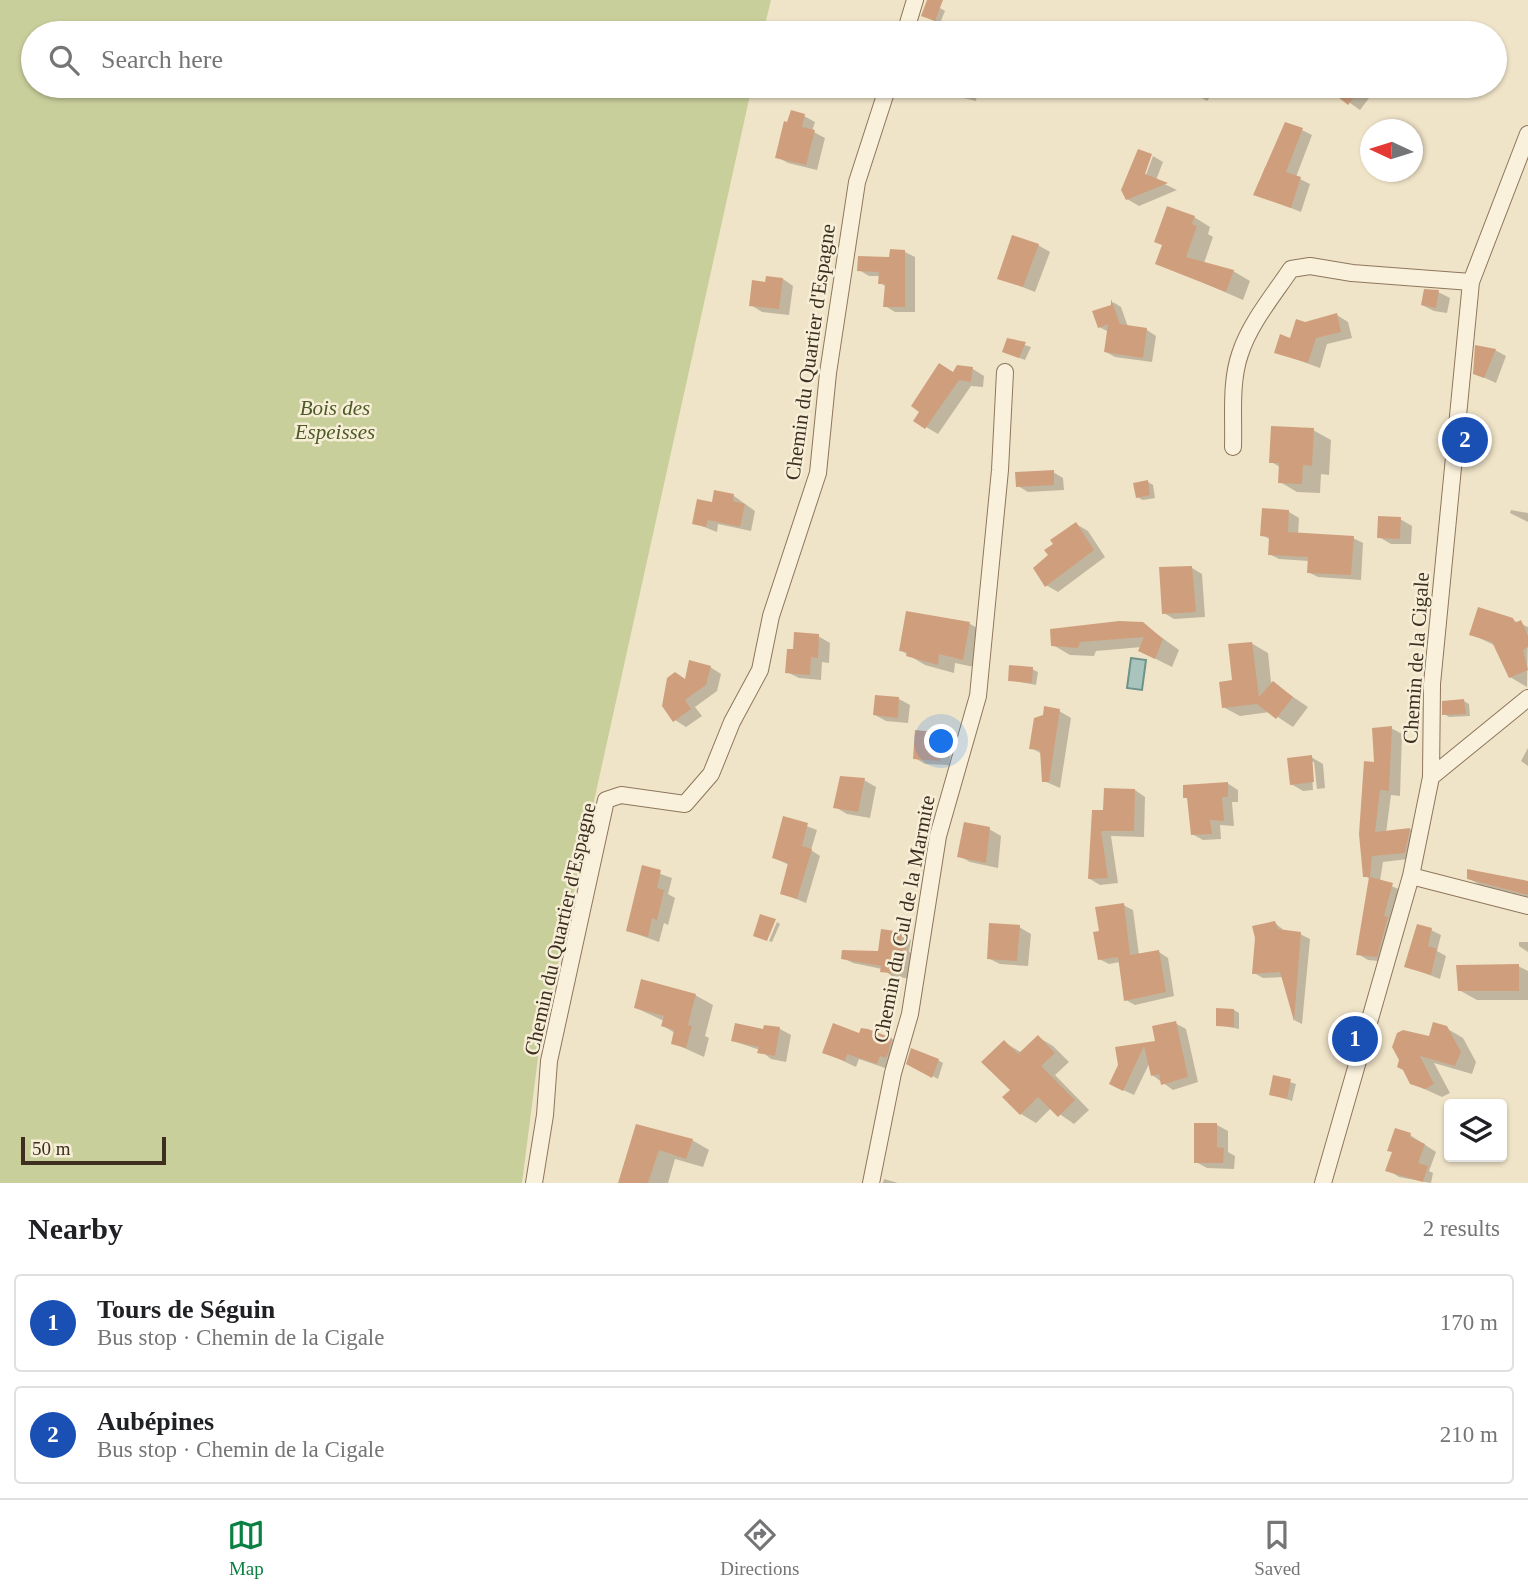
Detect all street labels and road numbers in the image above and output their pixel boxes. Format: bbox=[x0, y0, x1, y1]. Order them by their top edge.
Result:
street label: Chemin du Quartier d'Espagne bbox=[780, 222, 840, 482]
street label: Chemin de la Cigale bbox=[1398, 571, 1434, 745]
street label: Chemin du Cul de la Marmite bbox=[868, 793, 940, 1045]
street label: Chemin du Quartier d'Espagne bbox=[519, 800, 601, 1058]

